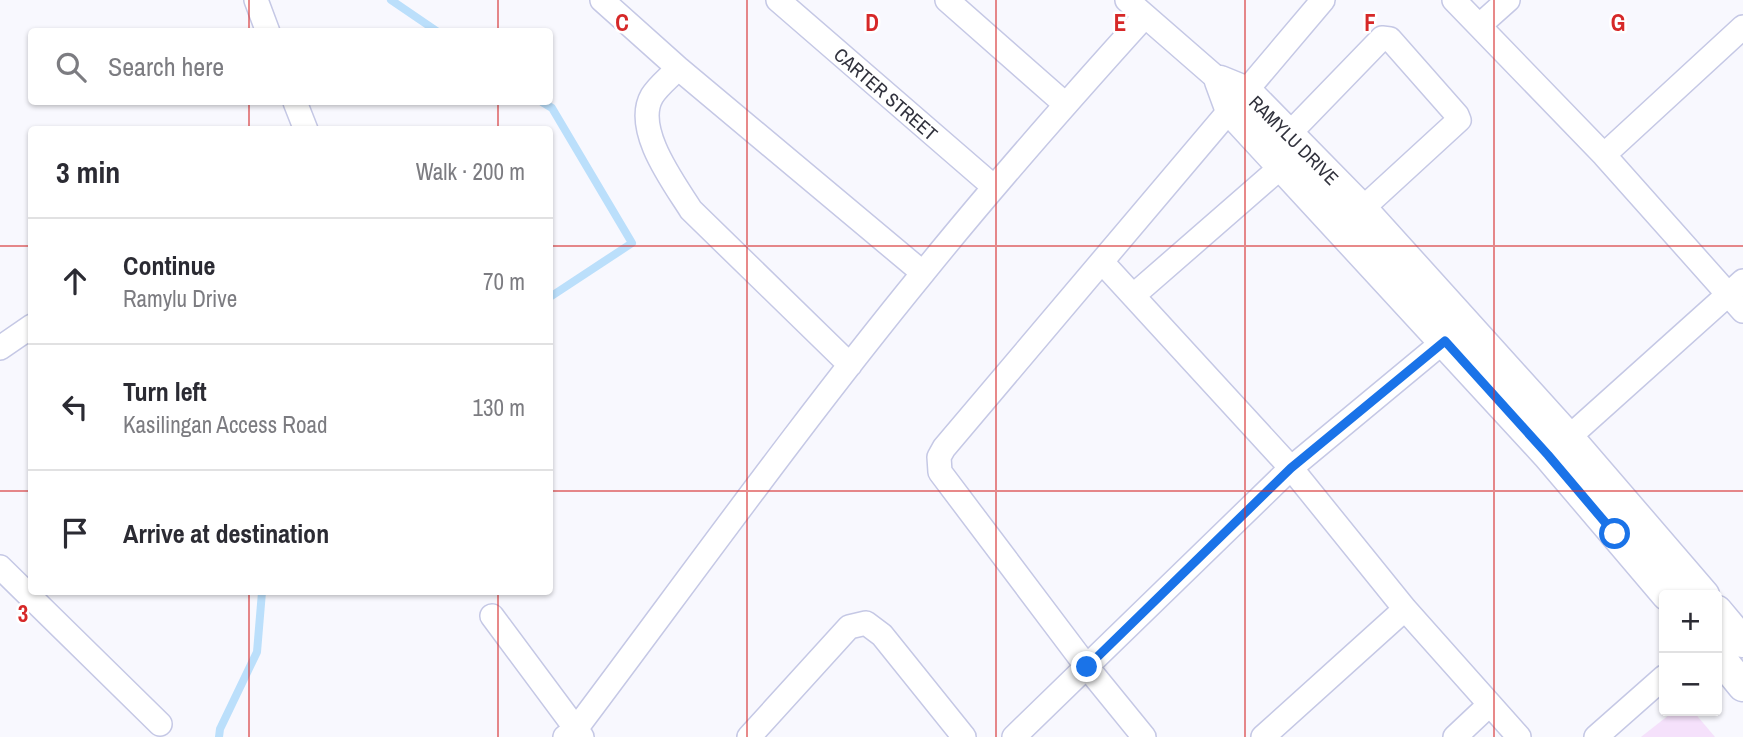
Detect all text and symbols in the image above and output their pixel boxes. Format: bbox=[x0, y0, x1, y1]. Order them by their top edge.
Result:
text: C bbox=[615, 7, 629, 38]
text: D bbox=[865, 7, 879, 38]
text: E bbox=[1114, 7, 1126, 38]
text: F bbox=[1364, 7, 1376, 38]
text: G bbox=[1611, 7, 1625, 38]
search box bbox=[28, 28, 553, 105]
street label: CARTER STREET bbox=[829, 42, 944, 147]
icon: search bbox=[52, 48, 90, 86]
text: Search here bbox=[108, 49, 224, 84]
street label: RAMYLU DRIVE bbox=[1243, 89, 1345, 191]
text: 3 min bbox=[56, 152, 120, 192]
text: Walk · 200 m bbox=[416, 156, 525, 187]
text: Continue bbox=[123, 248, 215, 283]
icon: ahead bbox=[56, 262, 94, 300]
text: 70 m bbox=[483, 266, 525, 297]
text: Ramylu Drive bbox=[123, 283, 237, 314]
text: Turn left bbox=[123, 374, 207, 409]
icon: left bbox=[56, 388, 94, 426]
text: 130 m bbox=[473, 392, 525, 423]
text: Kasilingan Access Road bbox=[123, 409, 327, 440]
icon: arrive bbox=[56, 514, 94, 552]
text: Arrive at destination bbox=[123, 516, 329, 551]
route start bbox=[1599, 518, 1630, 549]
map controls bbox=[1659, 590, 1722, 716]
button: + bbox=[1659, 590, 1722, 653]
text: 3 bbox=[18, 598, 28, 629]
route end bbox=[1071, 651, 1102, 682]
button: − bbox=[1659, 653, 1722, 716]

